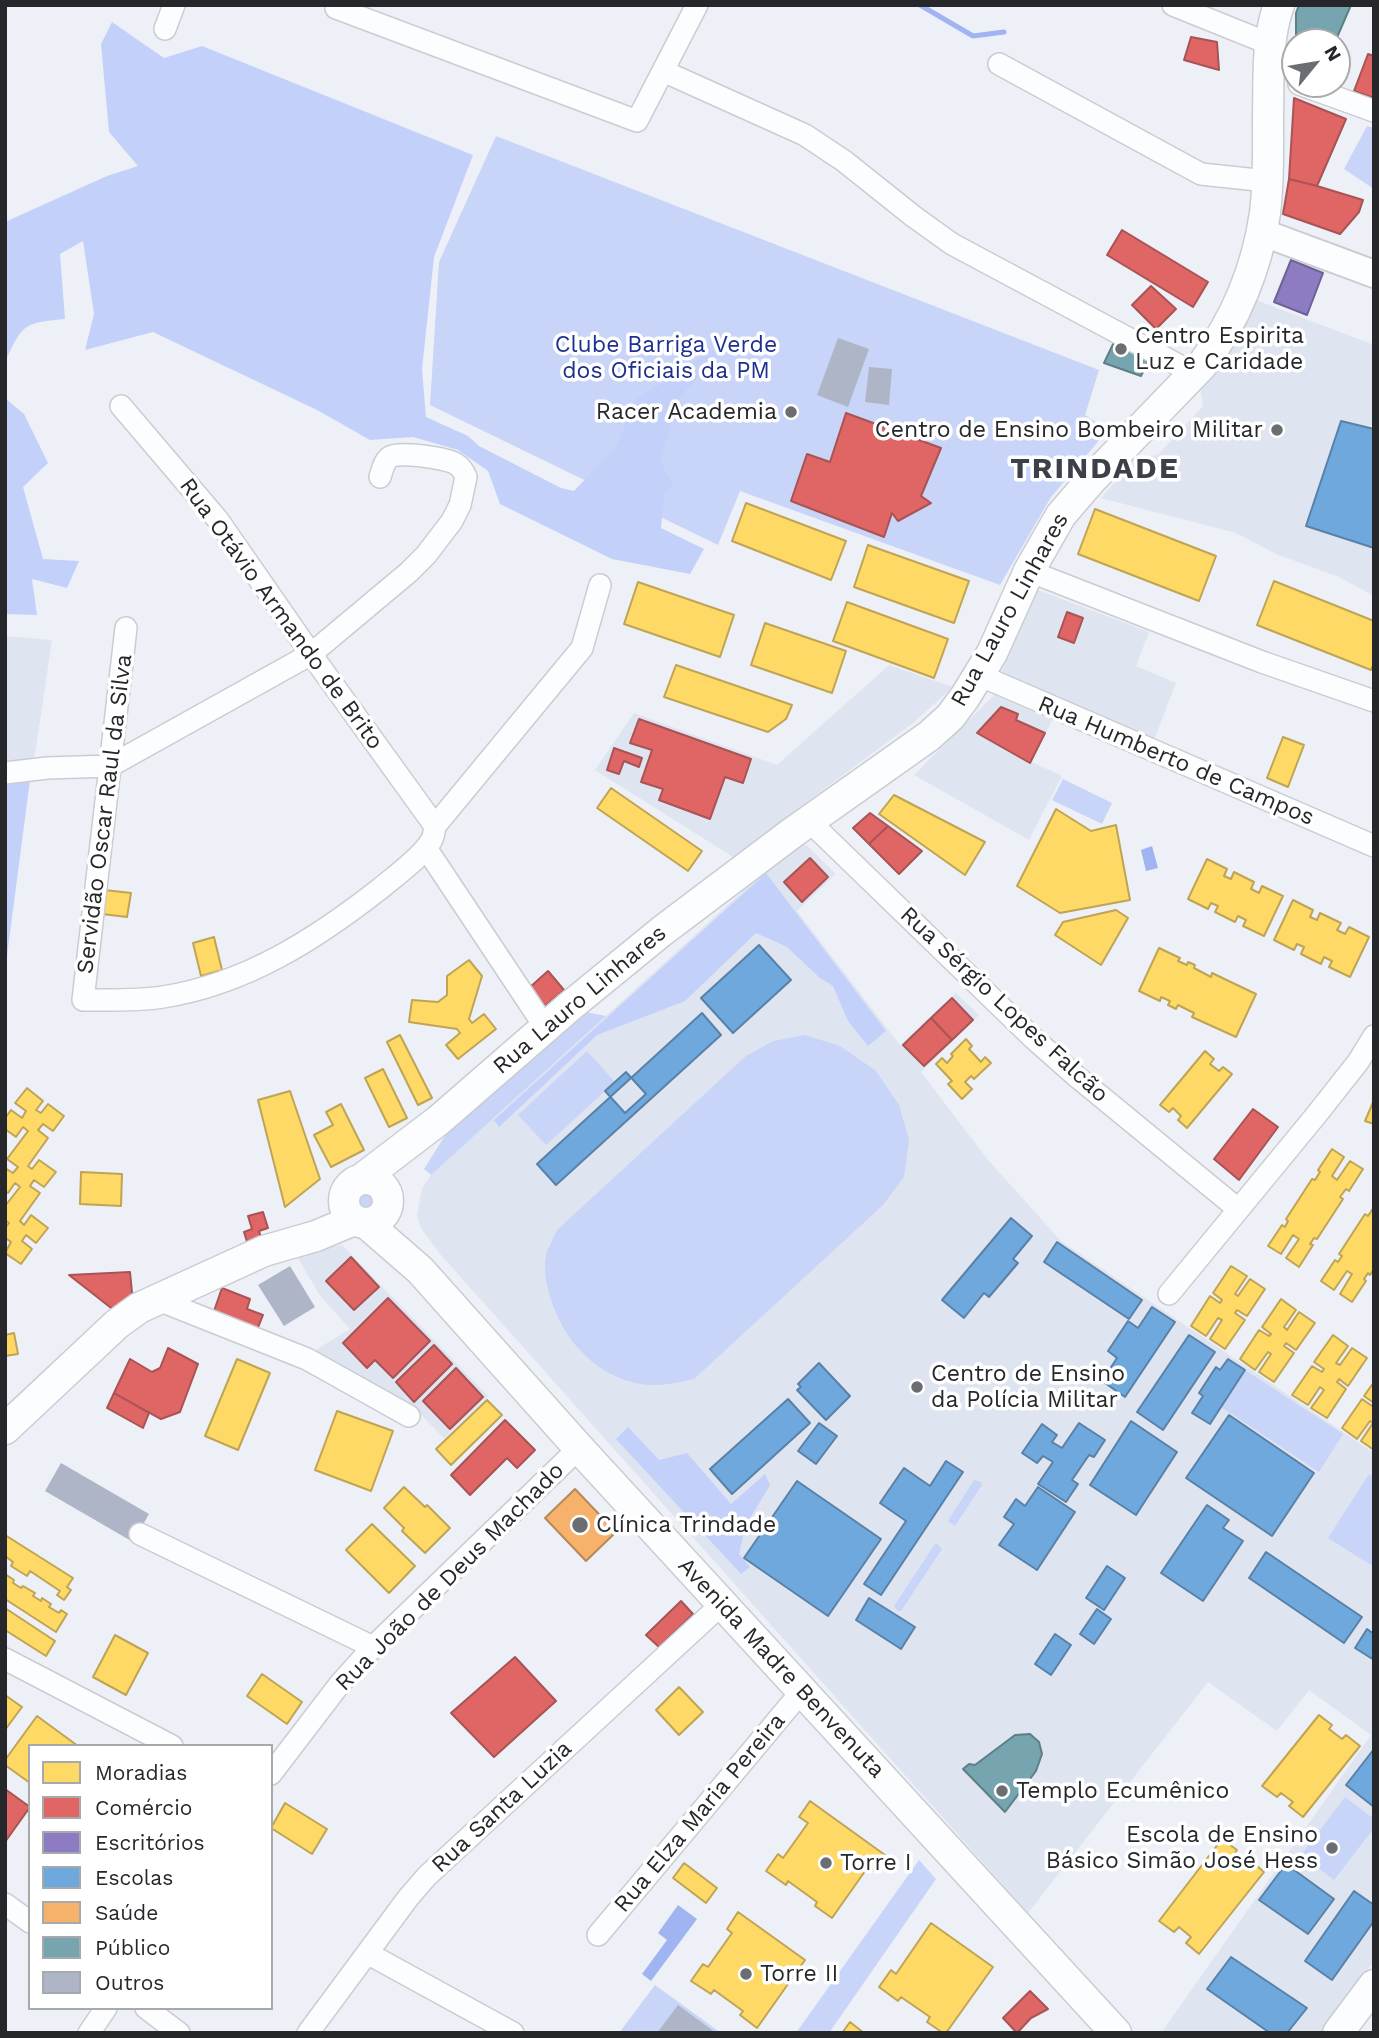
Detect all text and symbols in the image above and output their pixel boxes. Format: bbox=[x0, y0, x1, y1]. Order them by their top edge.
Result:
north arrow bbox=[1281, 28, 1351, 98]
text: N bbox=[1319, 41, 1346, 65]
place label: Centro Espirita Luz e Caridade bbox=[1135, 322, 1304, 376]
park label: Clube Barriga Verde dos Oficiais da PM bbox=[555, 331, 777, 385]
marker: Centro Espirita Luz e Caridade bbox=[1113, 341, 1129, 357]
place label: Racer Academia bbox=[596, 398, 777, 426]
marker: Racer Academia bbox=[783, 404, 799, 420]
place label: Centro de Ensino Bombeiro Militar bbox=[875, 416, 1263, 444]
marker: Centro de Ensino Bombeiro Militar bbox=[1269, 422, 1285, 438]
district label: TRINDADE bbox=[1011, 451, 1179, 487]
street label: Rua Otávio Armando de Brito bbox=[173, 473, 389, 755]
street label: Rua Lauro Linhares bbox=[945, 508, 1075, 712]
street label: Servidão Oscar Raul da Silva bbox=[72, 653, 138, 975]
street label: Rua Humberto de Campos bbox=[1034, 690, 1318, 832]
street label: Rua Sérgio Lopes Falcão bbox=[894, 901, 1114, 1109]
street label: Rua Lauro Linhares bbox=[488, 920, 672, 1080]
place label: Centro de Ensino da Polícia Militar bbox=[931, 1360, 1125, 1414]
marker: Centro de Ensino da Polícia Militar bbox=[909, 1379, 925, 1395]
street label: Rua João de Deus Machado bbox=[330, 1457, 570, 1697]
place label: Clínica Trindade bbox=[596, 1511, 776, 1539]
marker: Clínica Trindade bbox=[570, 1515, 590, 1535]
street label: Avenida Madre Benvenuta bbox=[672, 1552, 890, 1784]
street label: Rua Elza Maria Pereira bbox=[609, 1708, 791, 1918]
street label: Rua Santa Luzia bbox=[426, 1735, 578, 1879]
legend bbox=[28, 1744, 273, 2010]
text: Moradias bbox=[95, 1760, 187, 1785]
place label: Templo Ecumênico bbox=[1016, 1777, 1229, 1805]
marker: Templo Ecumênico bbox=[994, 1783, 1010, 1799]
text: Comércio bbox=[95, 1795, 192, 1820]
place label: Escola de Ensino Básico Simão José Hess bbox=[1046, 1821, 1318, 1875]
text: Escritórios bbox=[95, 1830, 205, 1855]
marker: Escola de Ensino Básico Simão José Hess bbox=[1324, 1840, 1340, 1856]
place label: Torre I bbox=[840, 1849, 911, 1877]
marker: Torre I bbox=[818, 1855, 834, 1871]
text: Escolas bbox=[95, 1865, 173, 1890]
text: Saúde bbox=[95, 1900, 158, 1925]
text: Público bbox=[95, 1935, 170, 1960]
place label: Torre II bbox=[760, 1960, 838, 1988]
marker: Torre II bbox=[738, 1966, 754, 1982]
text: Outros bbox=[95, 1970, 164, 1995]

